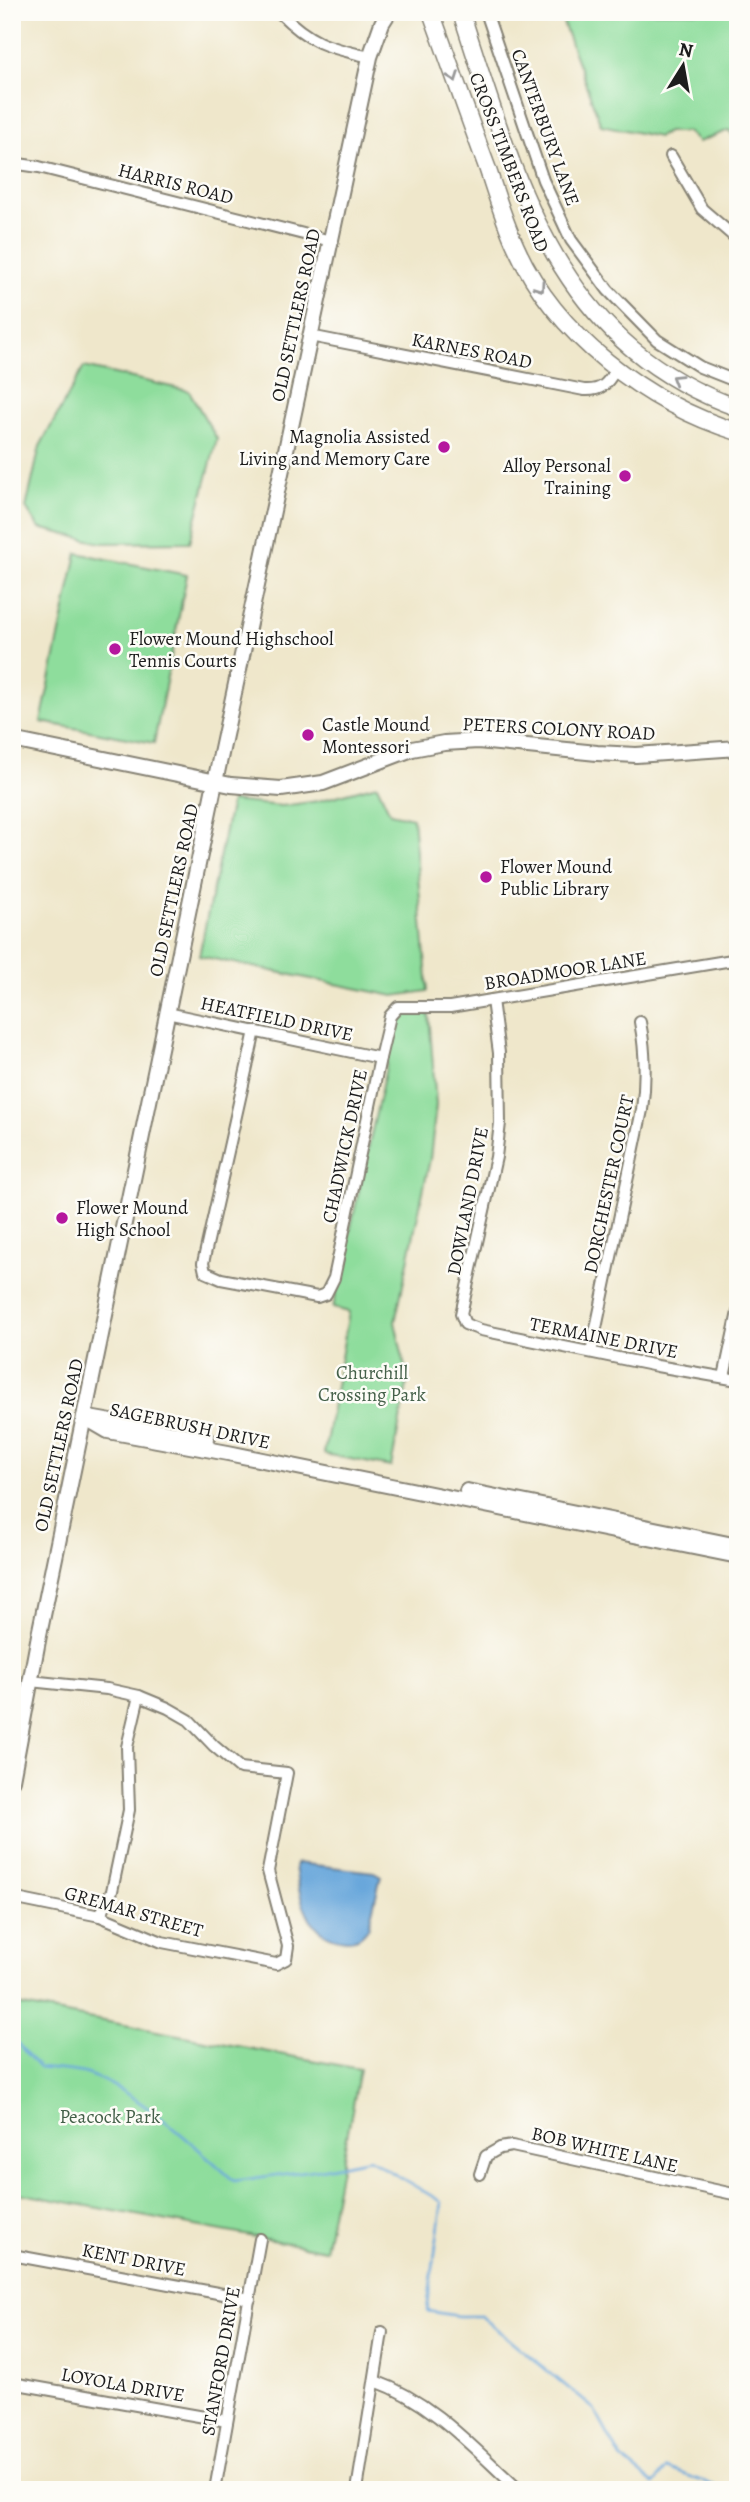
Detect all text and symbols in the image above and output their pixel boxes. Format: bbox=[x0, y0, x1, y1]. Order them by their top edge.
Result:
north arrow bbox=[648, 32, 718, 102]
text: N bbox=[677, 36, 695, 64]
street label: CANTERBURY LANE bbox=[505, 45, 586, 210]
street label: CROSS TIMBERS ROAD bbox=[463, 69, 555, 256]
one-way arrow bbox=[446, 70, 460, 82]
street label: HARRIS ROAD bbox=[115, 157, 236, 211]
street label: OLD SETTLERS ROAD bbox=[265, 226, 327, 404]
one-way arrow bbox=[532, 279, 545, 292]
street label: KARNES ROAD bbox=[410, 327, 534, 375]
one-way arrow bbox=[671, 374, 684, 387]
place label: Magnolia Assisted Living and Memory Care bbox=[239, 424, 431, 472]
marker: Magnolia Assisted Living and Memory Care bbox=[436, 439, 452, 455]
place label: Alloy Personal Training bbox=[502, 453, 611, 501]
marker: Alloy Personal Training bbox=[617, 468, 633, 484]
place label: Flower Mound Highschool Tennis Courts bbox=[129, 626, 334, 674]
marker: Flower Mound Highschool Tennis Courts bbox=[107, 641, 123, 657]
street label: PETERS COLONY ROAD bbox=[462, 711, 656, 747]
place label: Castle Mound Montessori bbox=[322, 712, 430, 760]
marker: Castle Mound Montessori bbox=[300, 727, 316, 743]
street label: OLD SETTLERS ROAD bbox=[143, 801, 205, 979]
place label: Flower Mound Public Library bbox=[500, 854, 613, 902]
marker: Flower Mound Public Library bbox=[478, 869, 494, 885]
street label: BROADMOOR LANE bbox=[482, 945, 648, 997]
street label: HEATFIELD DRIVE bbox=[198, 990, 355, 1048]
street label: CHADWICK DRIVE bbox=[316, 1067, 374, 1226]
street label: DORCHESTER COURT bbox=[577, 1092, 641, 1276]
street label: DOWLAND DRIVE bbox=[441, 1125, 495, 1277]
place label: Flower Mound High School bbox=[76, 1195, 189, 1243]
marker: Flower Mound High School bbox=[54, 1210, 70, 1226]
street label: TERMAINE DRIVE bbox=[527, 1311, 680, 1365]
street label: OLD SETTLERS ROAD bbox=[28, 1356, 90, 1534]
park label: Churchill Crossing Park bbox=[318, 1360, 427, 1408]
street label: SAGEBRUSH DRIVE bbox=[107, 1396, 272, 1456]
street label: GREMAR STREET bbox=[61, 1880, 207, 1944]
park label: Peacock Park bbox=[59, 2104, 161, 2130]
street label: BOB WHITE LANE bbox=[529, 2120, 681, 2179]
street label: KENT DRIVE bbox=[80, 2237, 188, 2283]
street label: STANFORD DRIVE bbox=[195, 2285, 247, 2438]
street label: LOYOLA DRIVE bbox=[59, 2361, 187, 2409]

